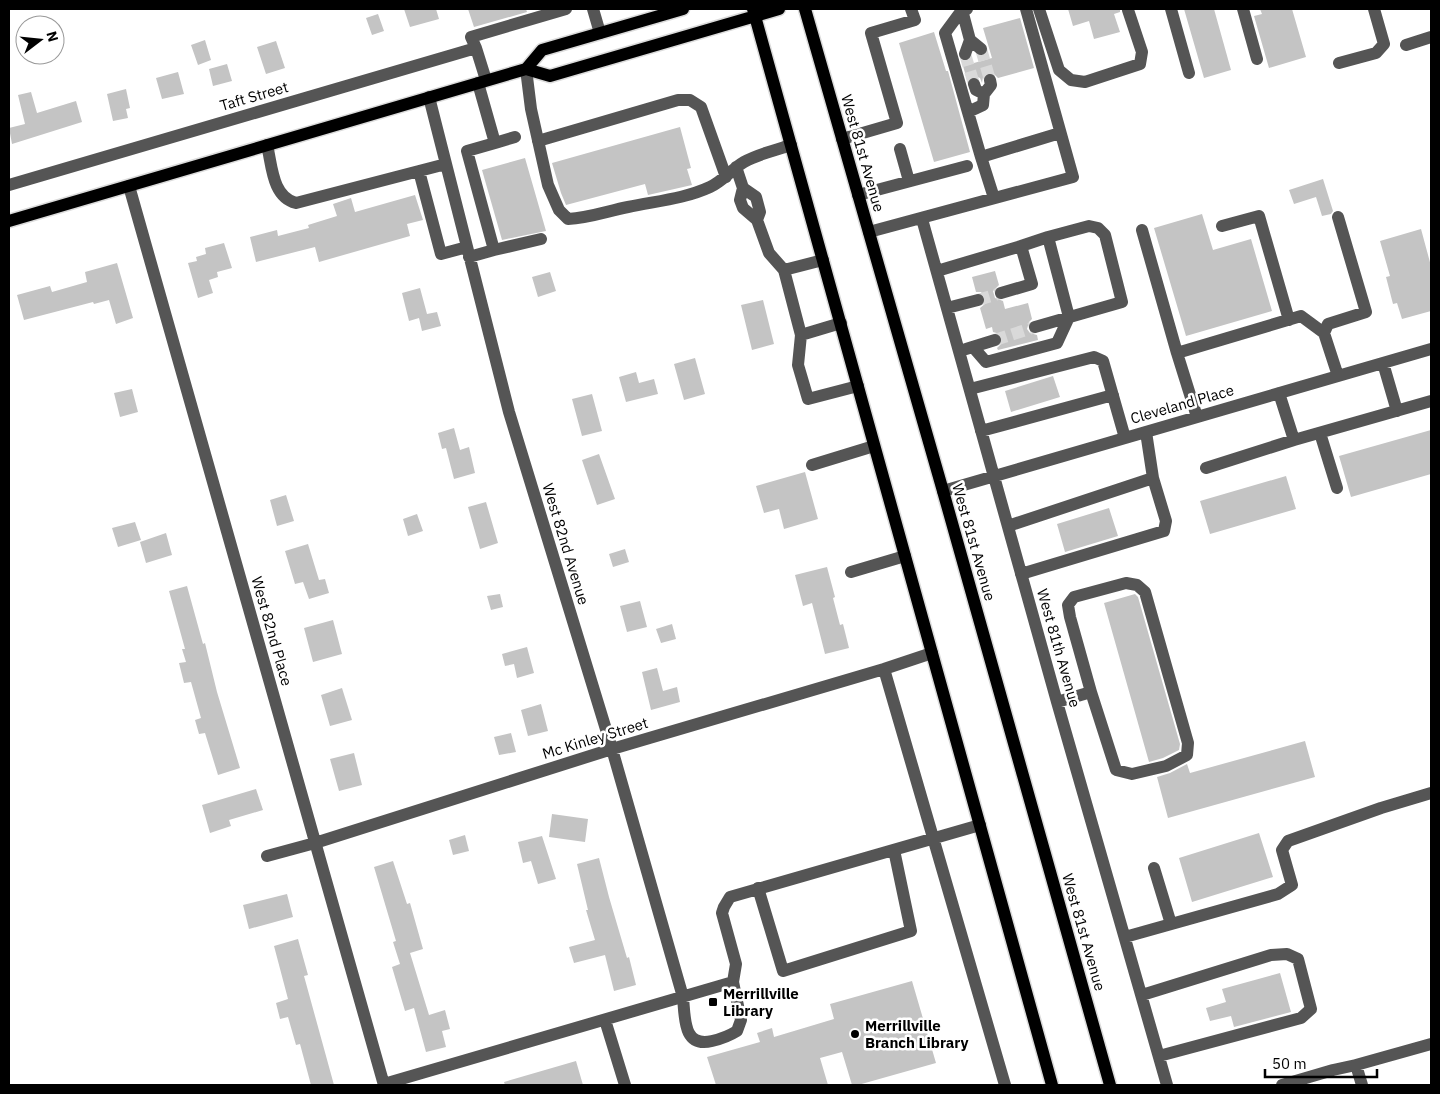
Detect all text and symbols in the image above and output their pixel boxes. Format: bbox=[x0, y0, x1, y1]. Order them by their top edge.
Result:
north arrow bbox=[15, 15, 65, 65]
text: N bbox=[42, 29, 63, 44]
street label: Taft Street bbox=[218, 77, 290, 115]
street label: West 81st Avenue bbox=[837, 92, 889, 214]
street label: Cleveland Place bbox=[1128, 380, 1236, 428]
street label: West 82nd Avenue bbox=[538, 481, 594, 607]
street label: West 81st Avenue bbox=[948, 481, 1000, 603]
street label: West 82nd Place bbox=[247, 574, 297, 688]
street label: West 81th Avenue bbox=[1033, 586, 1085, 710]
street label: Mc Kinley Street bbox=[540, 713, 650, 763]
street label: West 81st Avenue bbox=[1058, 871, 1110, 993]
place label: Merrillville Library bbox=[723, 984, 799, 1020]
marker: Merrillville Library bbox=[707, 996, 719, 1008]
place label: Merrillville Branch Library bbox=[865, 1016, 969, 1052]
marker: Merrillville Branch Library bbox=[849, 1028, 861, 1040]
scale bar bbox=[1265, 1046, 1378, 1078]
text: 50 m bbox=[1272, 1054, 1307, 1073]

